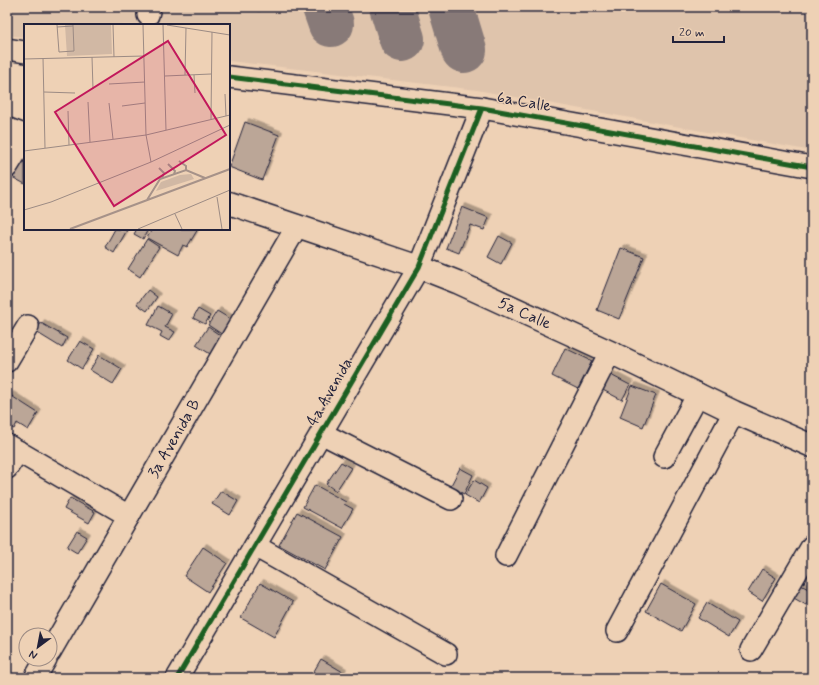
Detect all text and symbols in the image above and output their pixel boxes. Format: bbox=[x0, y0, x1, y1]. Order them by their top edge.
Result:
scale bar bbox=[673, 18, 724, 44]
inset map bbox=[24, 24, 230, 230]
text: 20 m bbox=[679, 25, 705, 41]
street label: 6a Calle bbox=[495, 87, 553, 117]
street label: 5a Calle bbox=[495, 292, 555, 334]
street label: 4a Avenida bbox=[302, 354, 358, 430]
street label: 3a Avenida B bbox=[143, 395, 205, 482]
north arrow bbox=[18, 627, 58, 667]
text: N bbox=[26, 647, 40, 663]

